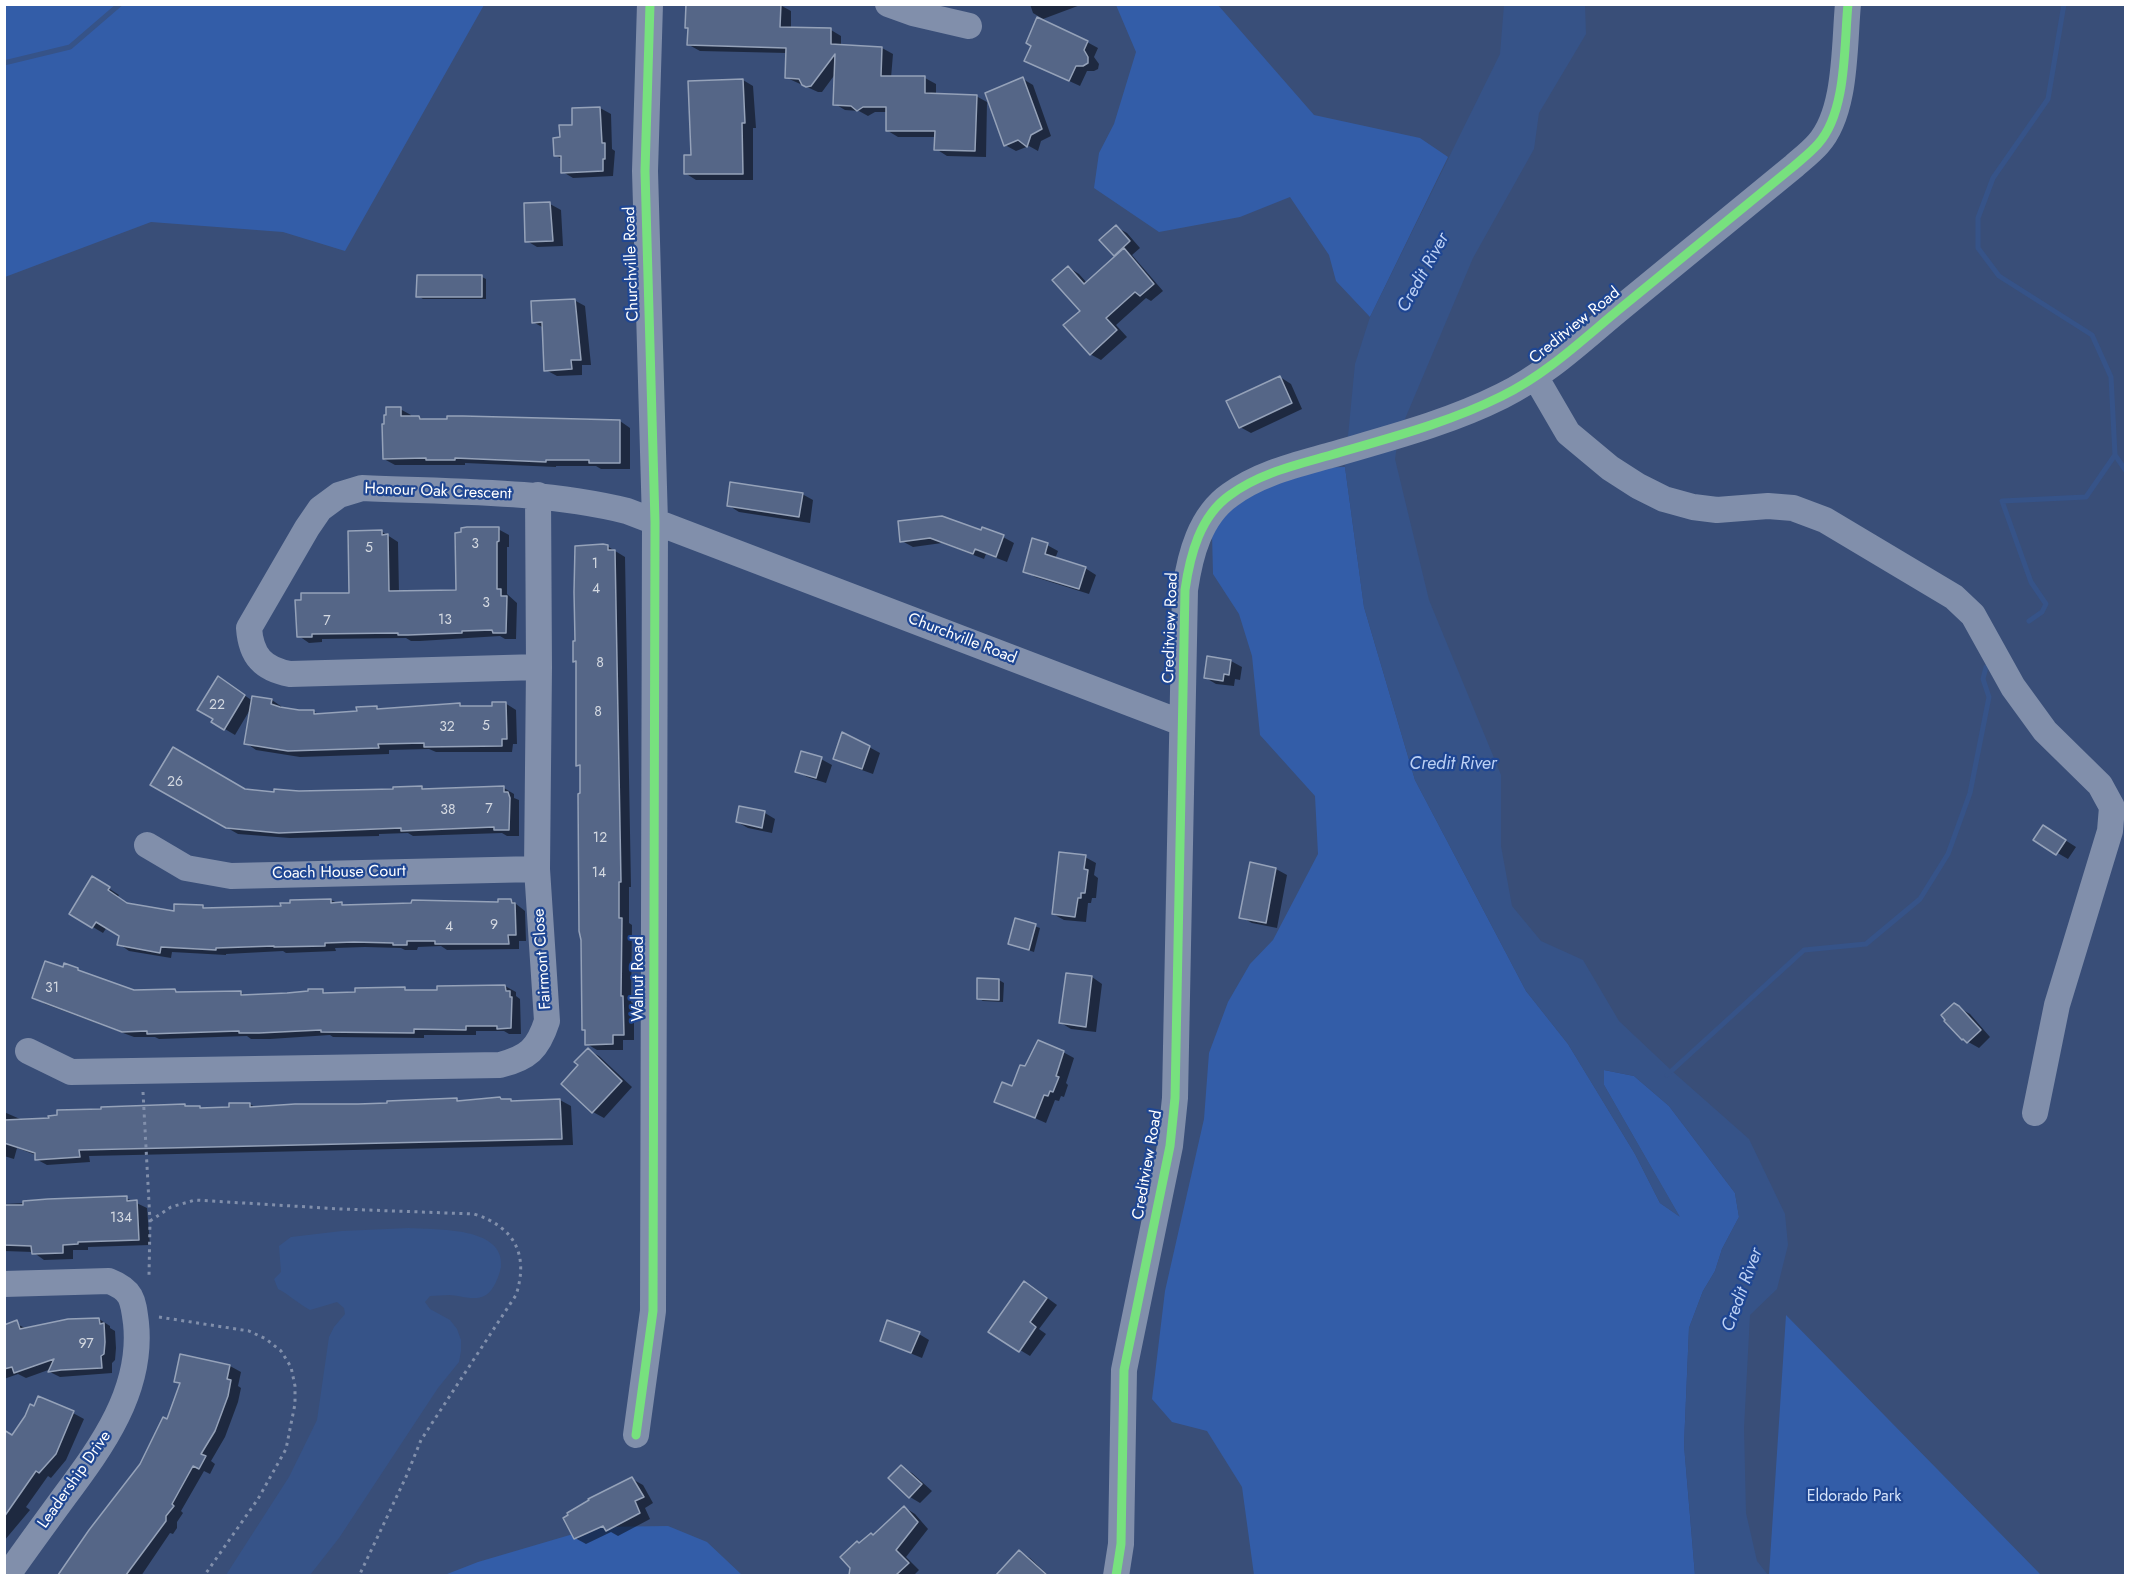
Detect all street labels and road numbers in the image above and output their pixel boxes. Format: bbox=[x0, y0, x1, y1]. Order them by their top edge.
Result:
street label: Churchville Road bbox=[620, 206, 644, 322]
street label: Creditview Road bbox=[1526, 284, 1624, 368]
street label: Honour Oak Crescent bbox=[364, 480, 512, 504]
street label: Creditview Road bbox=[1159, 572, 1183, 684]
street label: Churchville Road bbox=[905, 609, 1019, 669]
street label: Coach House Court bbox=[272, 862, 406, 884]
street label: Fairmont Close bbox=[530, 908, 556, 1010]
street label: Walnut Road bbox=[629, 936, 649, 1022]
street label: Creditview Road bbox=[1129, 1109, 1167, 1221]
street label: Leadership Drive bbox=[34, 1428, 116, 1532]

